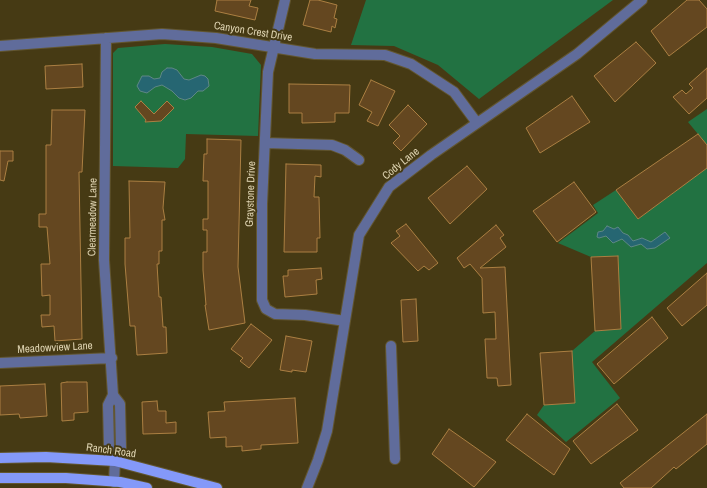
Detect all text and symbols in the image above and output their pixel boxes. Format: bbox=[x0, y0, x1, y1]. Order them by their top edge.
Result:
street label: Canyon Crest Drive bbox=[213, 19, 293, 45]
street label: Cody Lane bbox=[380, 145, 422, 183]
street label: Graystone Drive bbox=[243, 161, 259, 227]
street label: Clearmeadow Lane bbox=[86, 178, 100, 256]
street label: Meadowview Lane bbox=[17, 339, 93, 357]
street label: Ranch Road bbox=[85, 441, 137, 461]

